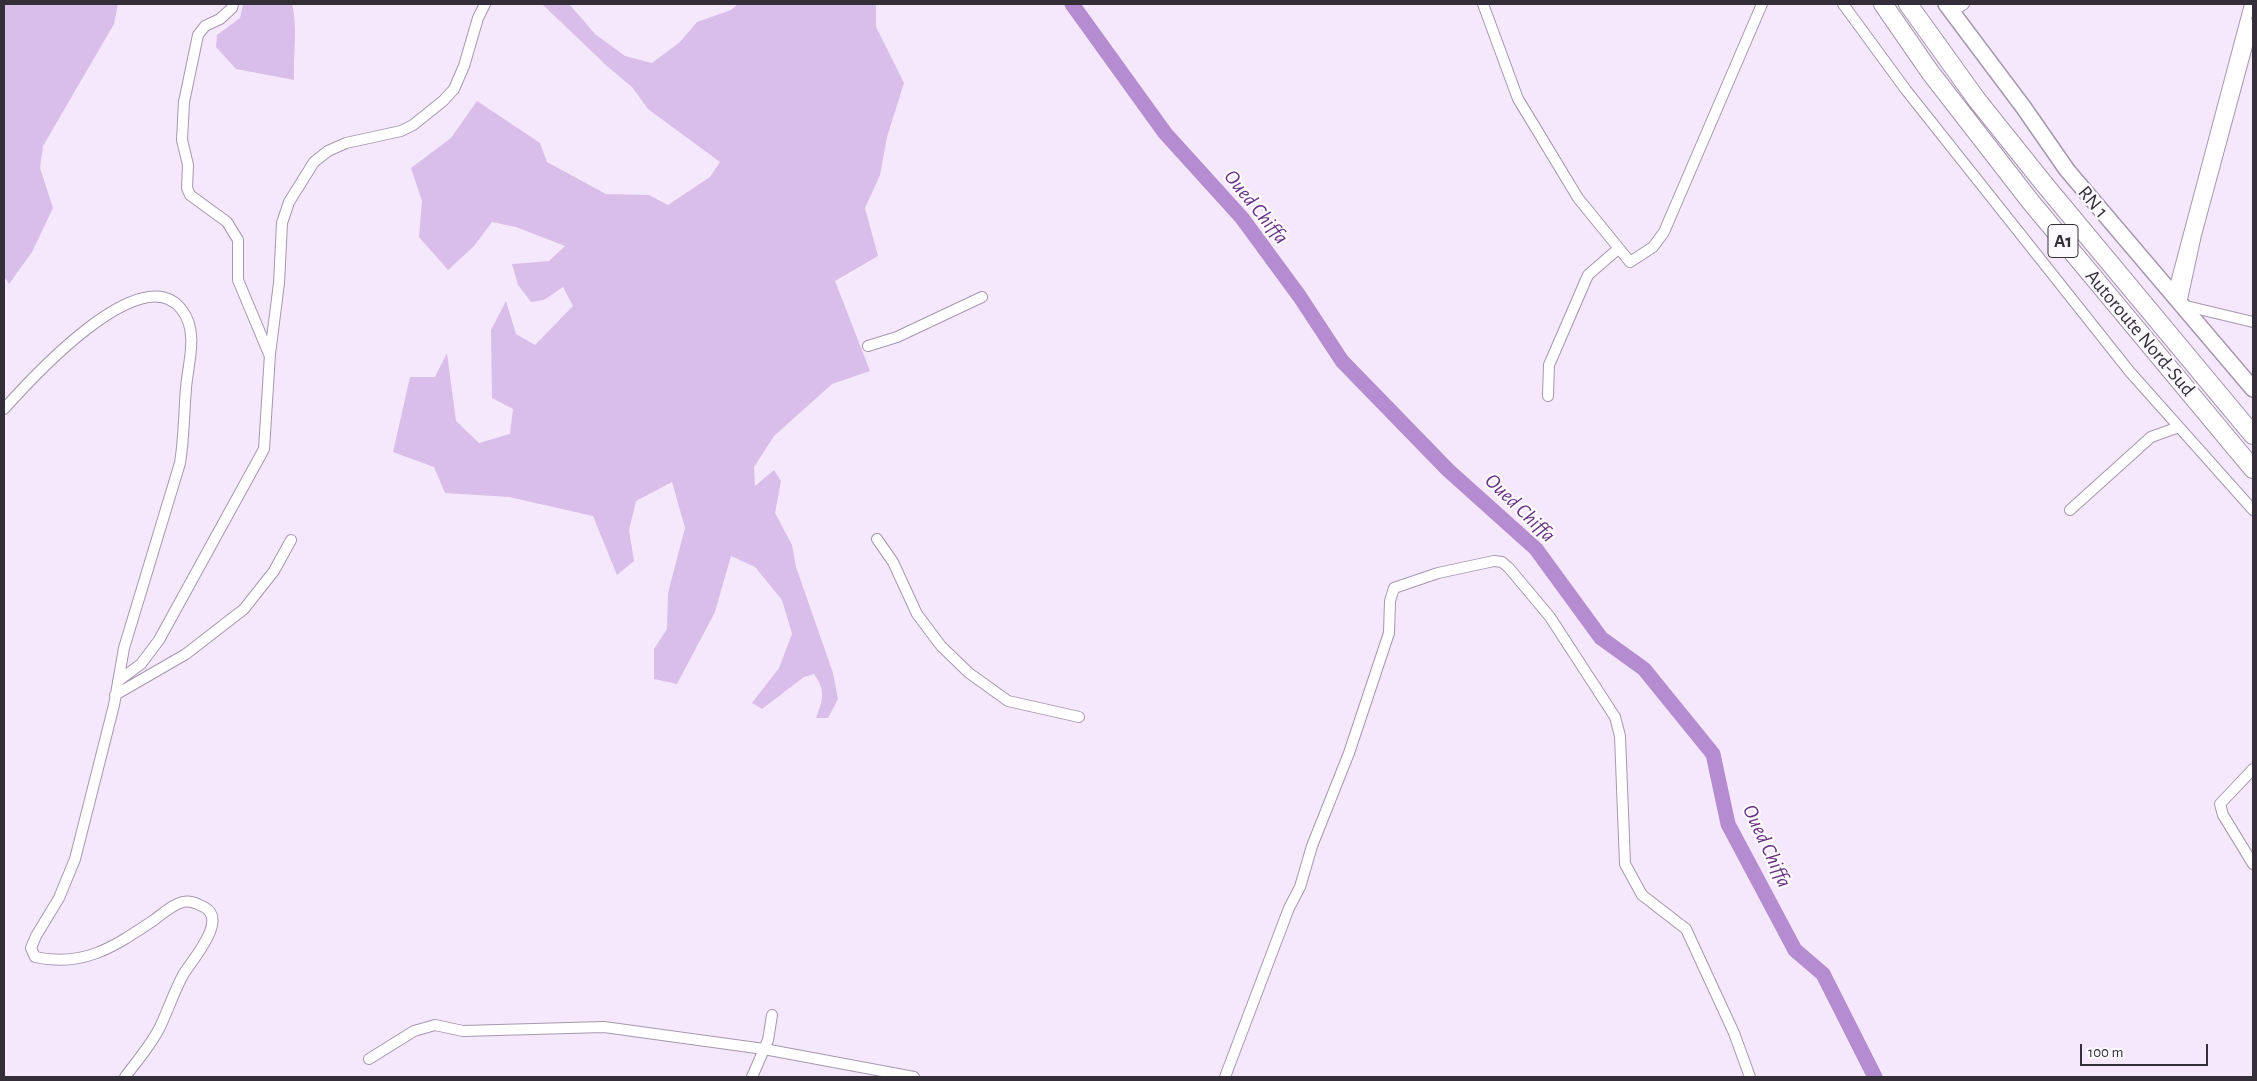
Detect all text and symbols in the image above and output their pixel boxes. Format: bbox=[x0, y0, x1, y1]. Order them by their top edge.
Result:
water label: Oued Chiffa bbox=[1218, 165, 1294, 249]
street label: RN 1 bbox=[2073, 181, 2113, 223]
road number: A1 bbox=[2048, 225, 2078, 258]
street label: Autoroute Nord-Sud bbox=[2080, 265, 2200, 401]
water label: Oued Chiffa bbox=[1479, 468, 1561, 548]
water label: Oued Chiffa bbox=[1737, 801, 1797, 891]
scale bar bbox=[2082, 1034, 2210, 1066]
text: 100 m bbox=[2088, 1045, 2123, 1060]

